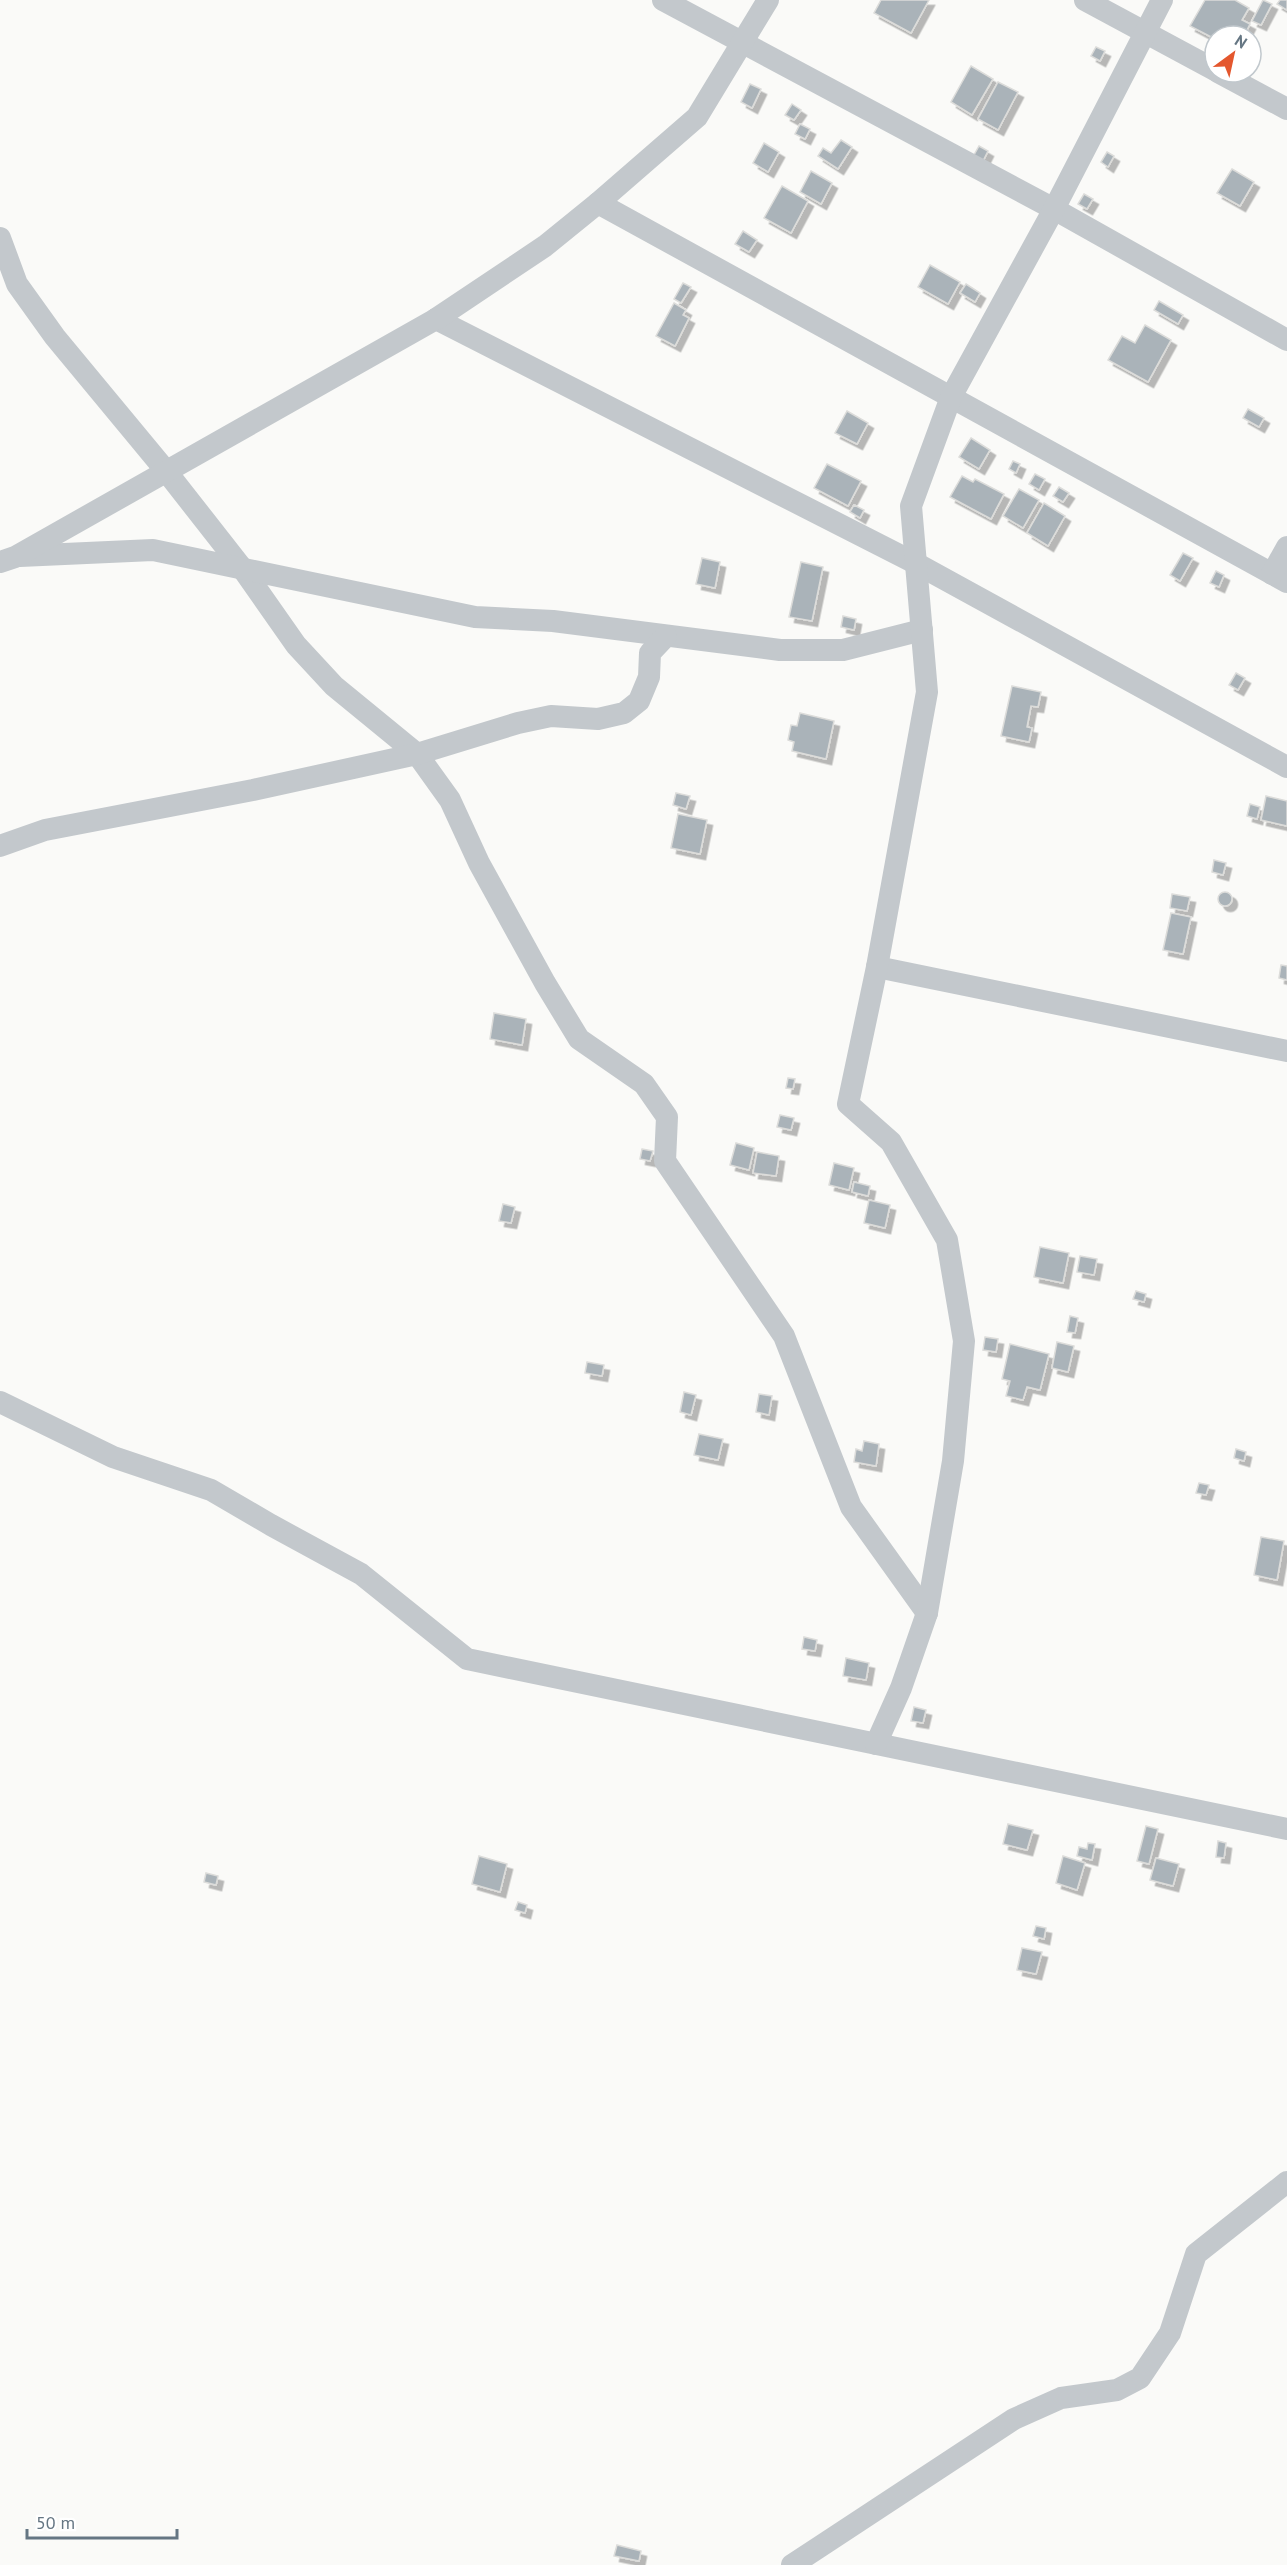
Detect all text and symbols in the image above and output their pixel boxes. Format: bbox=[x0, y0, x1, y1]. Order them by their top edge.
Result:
north arrow bbox=[1203, 24, 1263, 84]
text: N bbox=[1231, 30, 1251, 53]
scale bar bbox=[27, 2502, 177, 2540]
text: 50 m bbox=[36, 2511, 75, 2534]

